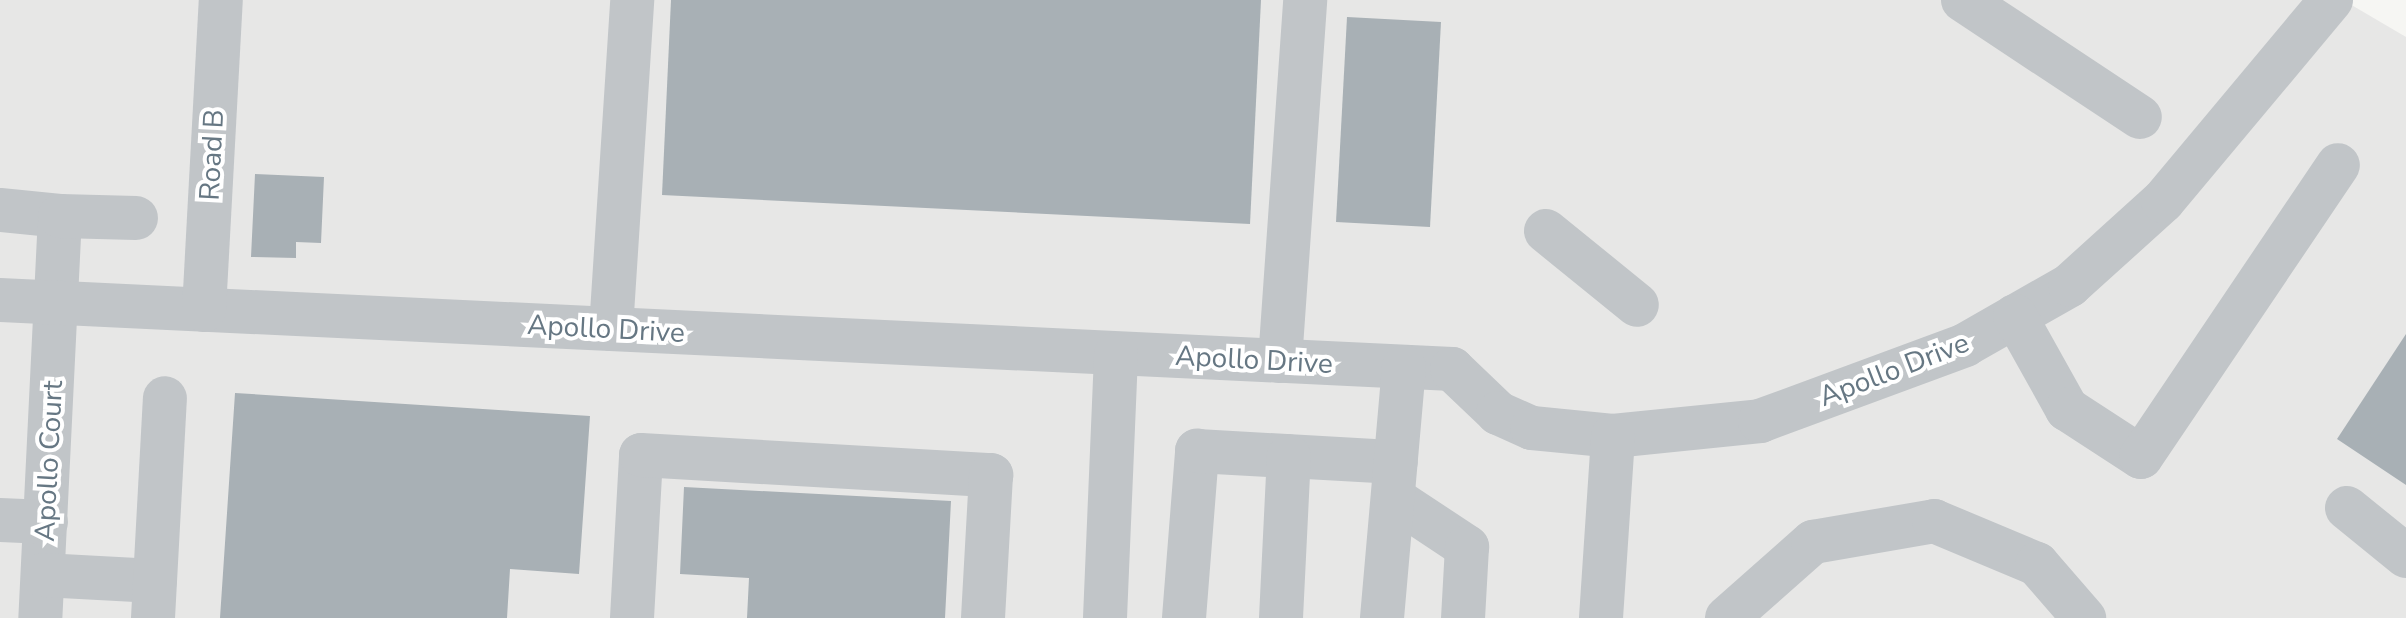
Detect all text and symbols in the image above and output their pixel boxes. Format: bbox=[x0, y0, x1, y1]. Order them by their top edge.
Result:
street label: Road B bbox=[193, 109, 231, 201]
street label: Apollo Drive bbox=[526, 308, 686, 350]
street label: Apollo Drive bbox=[1814, 326, 1974, 414]
street label: Apollo Drive bbox=[1174, 339, 1334, 381]
street label: Apollo Court bbox=[28, 380, 70, 542]

